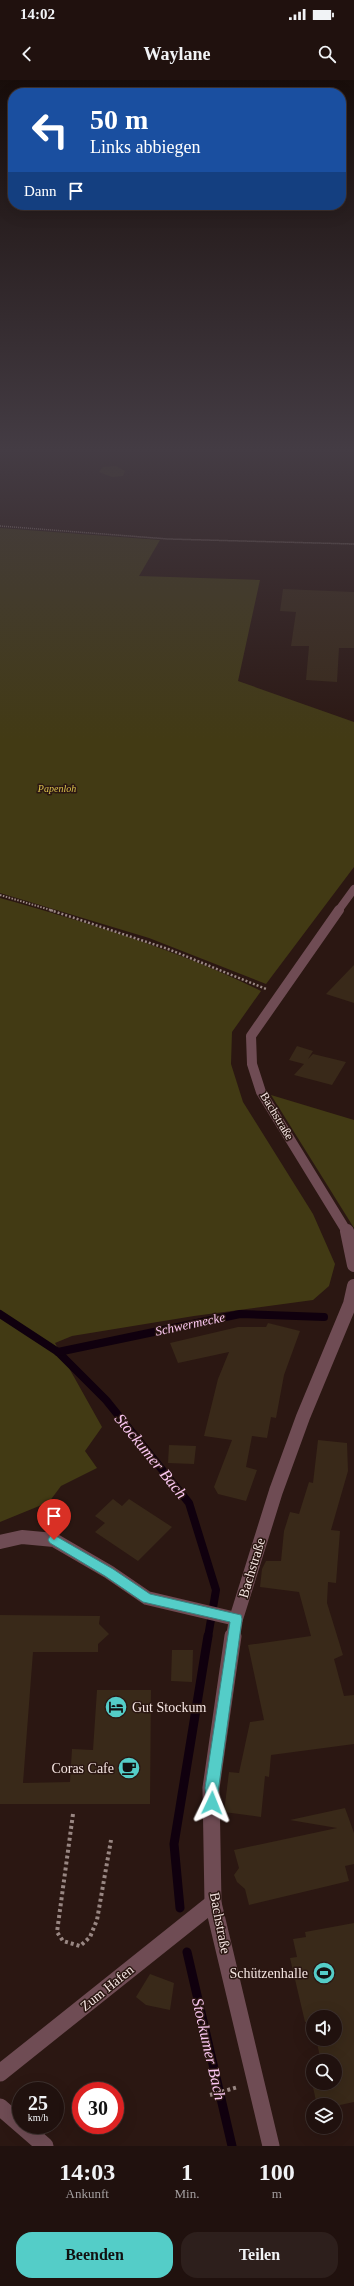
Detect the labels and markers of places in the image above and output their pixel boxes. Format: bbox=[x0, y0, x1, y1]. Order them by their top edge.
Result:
pin bbox=[37, 1499, 71, 1540]
hotel icon: Gut Stockum bbox=[103, 1694, 129, 1720]
place label: Gut Stockum bbox=[132, 1700, 206, 1715]
cafe icon: Coras Cafe bbox=[116, 1755, 142, 1781]
place label: Coras Cafe bbox=[51, 1761, 114, 1776]
sports icon: Schützenhalle bbox=[311, 1960, 337, 1986]
place label: Schützenhalle bbox=[229, 1966, 308, 1981]

